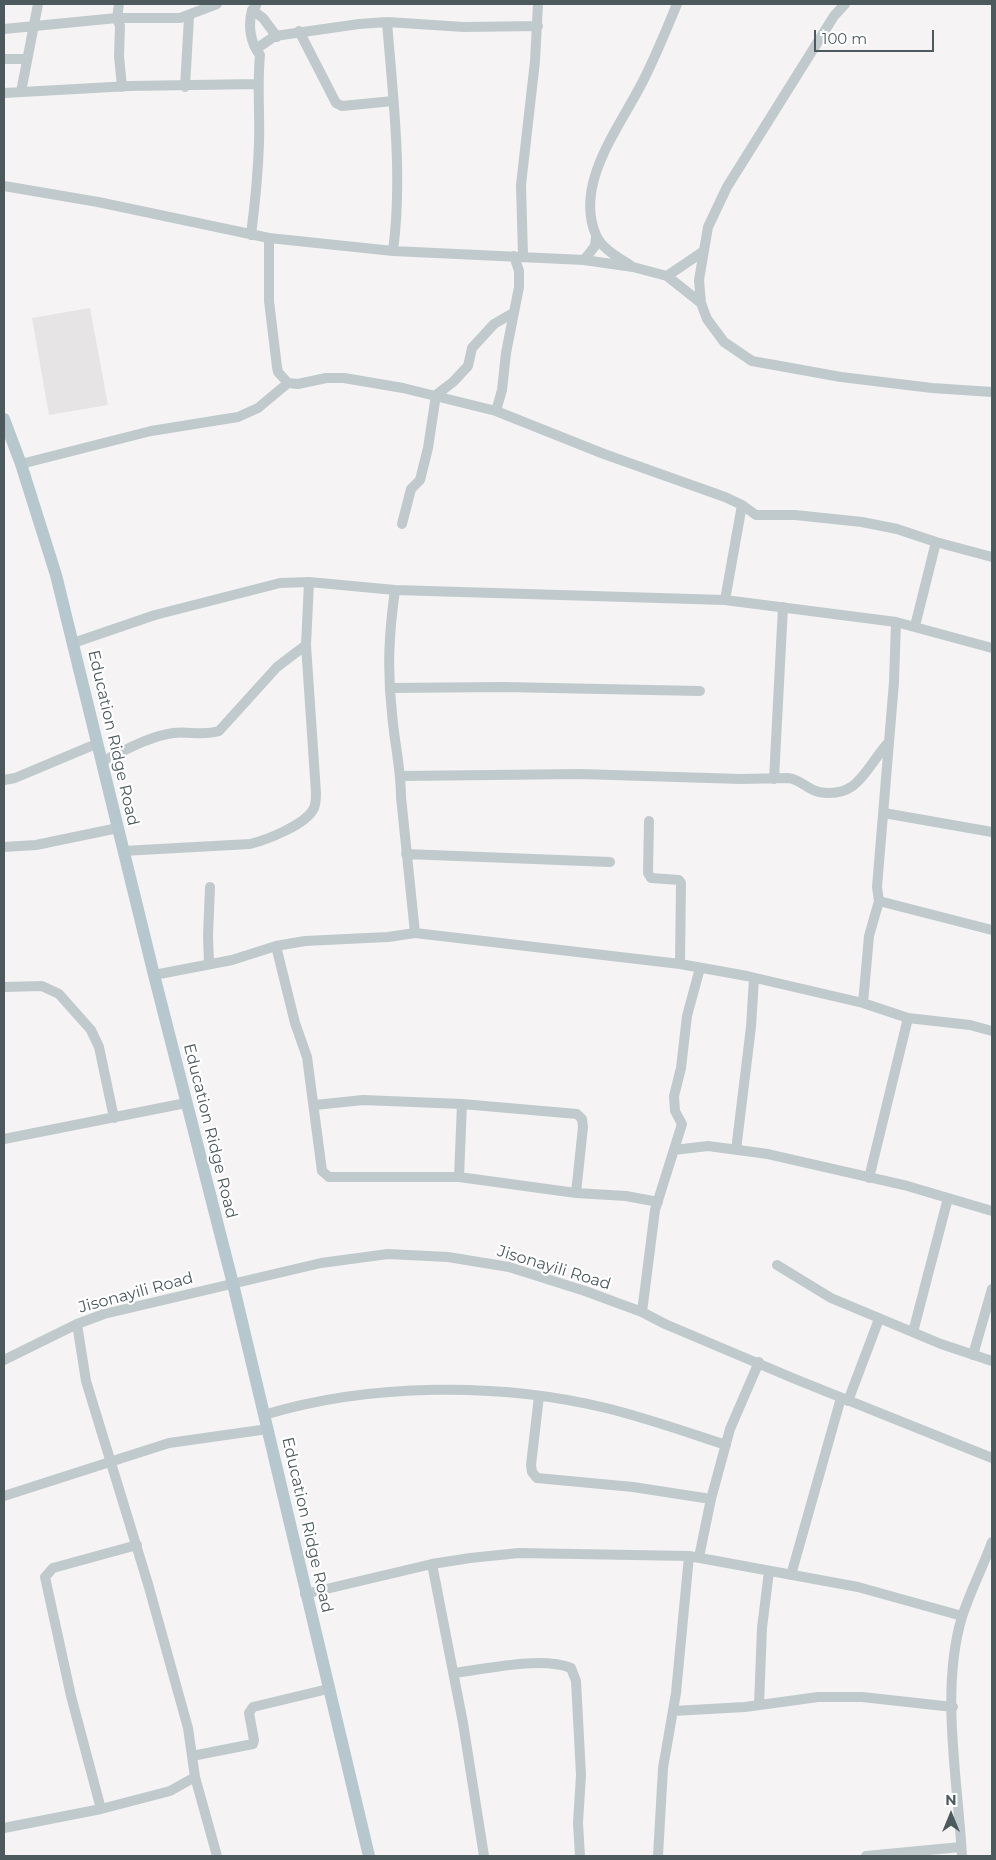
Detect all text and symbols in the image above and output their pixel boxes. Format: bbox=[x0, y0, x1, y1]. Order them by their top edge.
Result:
scale bar bbox=[816, 20, 936, 52]
text: 100 m bbox=[822, 29, 867, 48]
street label: Education Ridge Road bbox=[83, 648, 143, 828]
street label: Education Ridge Road bbox=[179, 1041, 241, 1221]
street label: Jisonayili Road bbox=[495, 1242, 613, 1294]
street label: Jisonayili Road bbox=[77, 1268, 195, 1318]
street label: Education Ridge Road bbox=[277, 1435, 337, 1615]
north arrow bbox=[926, 1790, 976, 1840]
text: N bbox=[945, 1791, 957, 1809]

